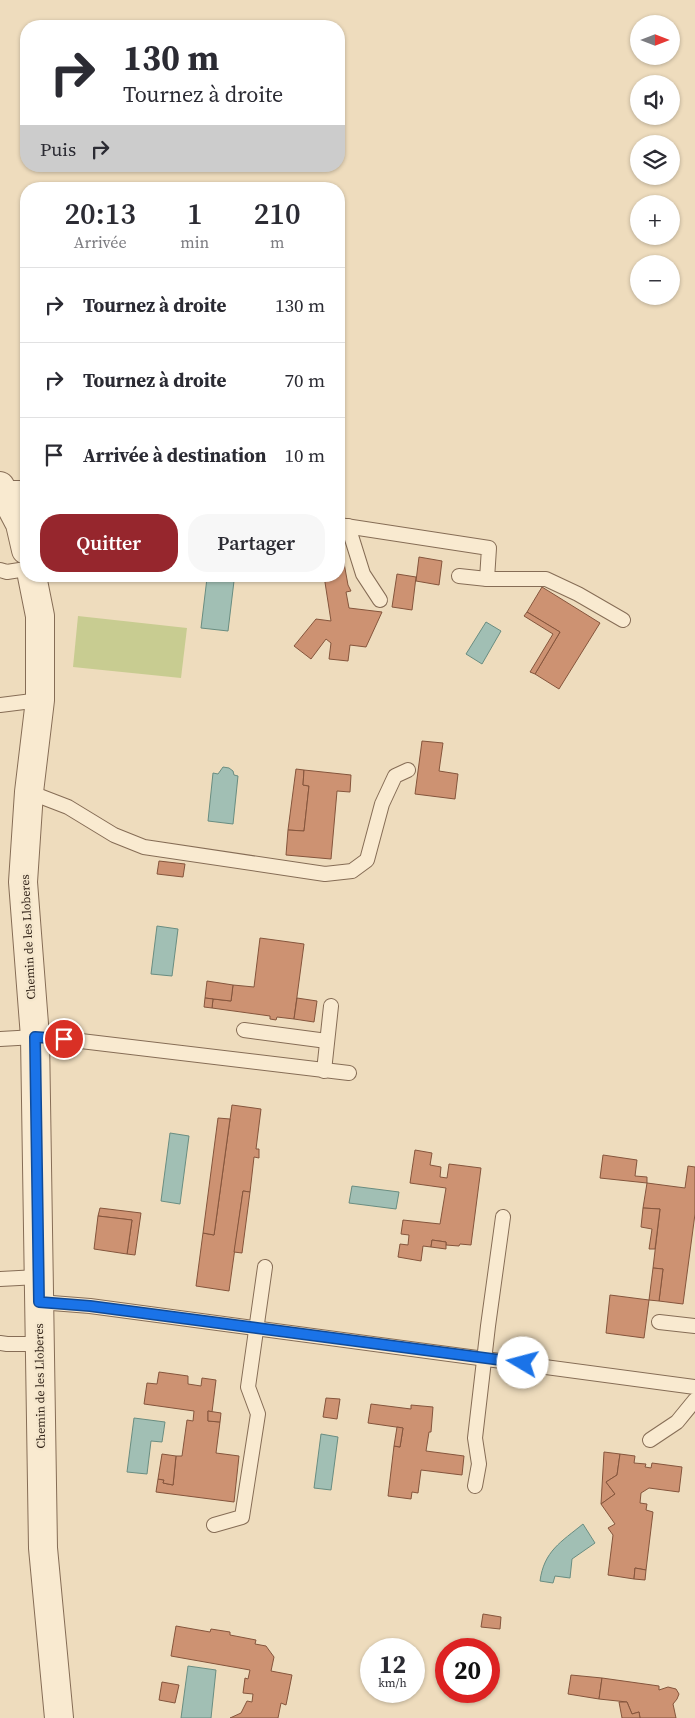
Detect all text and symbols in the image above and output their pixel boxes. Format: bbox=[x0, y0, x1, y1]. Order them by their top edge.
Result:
north arrow bbox=[630, 15, 680, 65]
map controls bbox=[630, 15, 680, 305]
text: 130 m bbox=[123, 34, 219, 82]
icon: right bbox=[40, 40, 105, 105]
button: sound bbox=[630, 75, 680, 125]
text: Tournez à droite bbox=[123, 79, 283, 109]
icon: right bbox=[86, 135, 114, 163]
button: layers bbox=[630, 135, 680, 185]
text: Puis bbox=[40, 136, 76, 162]
text: 20:13 bbox=[64, 193, 136, 234]
text: 1 bbox=[187, 193, 203, 234]
text: 210 bbox=[254, 193, 301, 234]
button: + bbox=[630, 195, 680, 245]
text: Arrivée bbox=[74, 231, 127, 253]
text: min bbox=[180, 231, 209, 253]
text: m bbox=[270, 231, 284, 253]
button: − bbox=[630, 255, 680, 305]
icon: right bbox=[40, 291, 68, 319]
text: Tournez à droite bbox=[83, 292, 226, 318]
text: 130 m bbox=[275, 292, 325, 318]
icon: right bbox=[40, 366, 68, 394]
text: Tournez à droite bbox=[83, 367, 226, 393]
text: 70 m bbox=[284, 367, 325, 393]
icon: arrive bbox=[40, 441, 68, 469]
text: Arrivée à destination bbox=[83, 442, 266, 468]
text: 10 m bbox=[284, 442, 325, 468]
button: Quitter bbox=[40, 514, 178, 572]
button: Partager bbox=[188, 514, 325, 572]
street label: Chemin de les Lloberes bbox=[17, 874, 39, 1000]
pin bbox=[43, 1018, 85, 1060]
icon: arrive bbox=[50, 1025, 78, 1053]
street label: Chemin de les Lloberes bbox=[31, 1323, 49, 1449]
position arrow bbox=[496, 1336, 548, 1388]
speed limit sign: 20 bbox=[435, 1638, 500, 1703]
text: 12 bbox=[379, 1647, 406, 1681]
text: km/h bbox=[378, 1675, 407, 1691]

